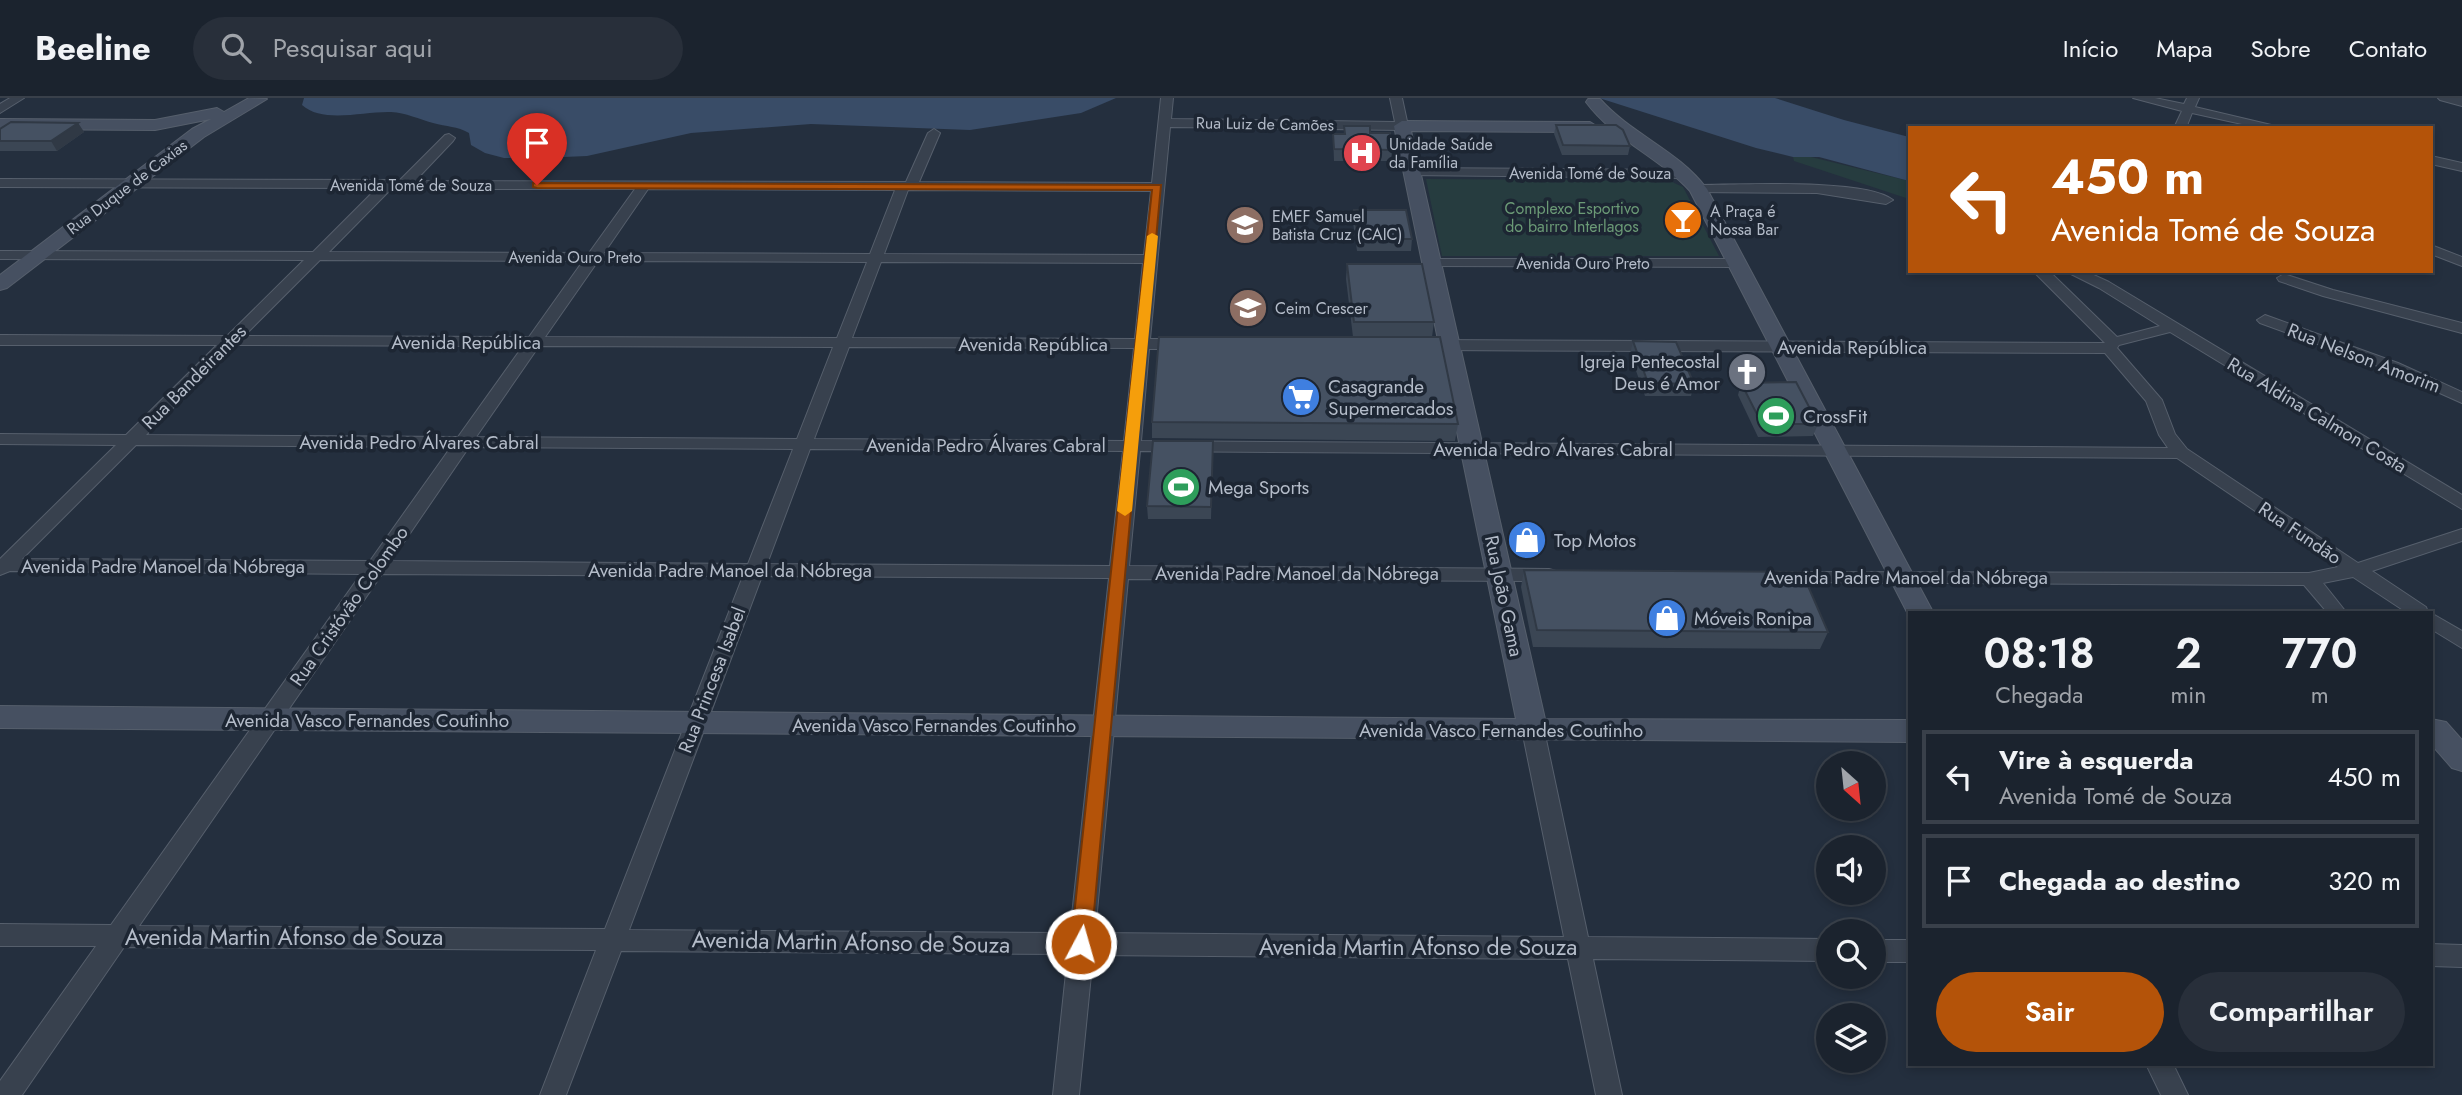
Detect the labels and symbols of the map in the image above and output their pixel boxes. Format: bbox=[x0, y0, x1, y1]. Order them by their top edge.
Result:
street label: Rua Luiz de Camões bbox=[1196, 111, 1334, 137]
pin bbox=[507, 113, 567, 185]
hospital icon: Unidade Saúde da Família bbox=[1341, 132, 1383, 174]
place label: Unidade Saúde da Família bbox=[1389, 133, 1493, 174]
street label: Rua Duque de Caxias bbox=[62, 134, 192, 240]
street label: Avenida Tomé de Souza bbox=[1509, 162, 1671, 185]
street label: Avenida Tomé de Souza bbox=[330, 174, 492, 197]
park label: Complexo Esportivo do bairro Interlagos bbox=[1504, 197, 1640, 238]
bar icon: A Praça é Nossa Bar bbox=[1662, 199, 1704, 241]
place label: A Praça é Nossa Bar bbox=[1710, 200, 1779, 241]
school or university icon: EMEF Samuel Batista Cruz (CAIC) bbox=[1224, 204, 1266, 246]
place label: EMEF Samuel Batista Cruz (CAIC) bbox=[1272, 205, 1403, 246]
street label: Avenida Ouro Preto bbox=[508, 246, 642, 269]
street label: Avenida Ouro Preto bbox=[1516, 252, 1650, 275]
school or university icon: Ceim Crescer bbox=[1227, 287, 1269, 329]
place label: Ceim Crescer bbox=[1275, 297, 1368, 320]
street label: Rua Nelson Amorim bbox=[2284, 316, 2444, 400]
street label: Rua Bandeirantes bbox=[136, 318, 253, 435]
street label: Avenida República bbox=[391, 329, 541, 356]
street label: Avenida República bbox=[958, 331, 1108, 358]
street label: Avenida República bbox=[1777, 334, 1927, 361]
place label: Igreja Pentecostal Deus é Amor bbox=[1580, 348, 1720, 397]
church icon: Igreja Pentecostal Deus é Amor bbox=[1726, 351, 1768, 393]
street label: Rua Aldina Calmon Costa bbox=[2222, 351, 2412, 479]
place label: Casagrande Supermercados bbox=[1328, 373, 1454, 422]
supermarket icon: Casagrande Supermercados bbox=[1280, 376, 1322, 418]
sports icon: CrossFit bbox=[1755, 395, 1797, 437]
place label: CrossFit bbox=[1803, 403, 1867, 430]
street label: Avenida Pedro Álvares Cabral bbox=[299, 429, 539, 456]
street label: Avenida Pedro Álvares Cabral bbox=[866, 432, 1106, 459]
street label: Avenida Pedro Álvares Cabral bbox=[1433, 436, 1673, 463]
sports icon: Mega Sports bbox=[1160, 466, 1202, 508]
place label: Mega Sports bbox=[1208, 474, 1310, 501]
street label: Rua Fundão bbox=[2253, 495, 2347, 571]
shop icon: Top Motos bbox=[1506, 519, 1548, 561]
street label: Rua Cristóvão Colombo bbox=[283, 520, 415, 692]
place label: Top Motos bbox=[1554, 527, 1637, 554]
street label: Rua João Gama bbox=[1478, 533, 1530, 659]
street label: Avenida Padre Manoel da Nóbrega bbox=[21, 553, 305, 580]
street label: Avenida Padre Manoel da Nóbrega bbox=[588, 557, 872, 584]
street label: Avenida Padre Manoel da Nóbrega bbox=[1155, 560, 1439, 587]
street label: Avenida Padre Manoel da Nóbrega bbox=[1764, 564, 2048, 591]
shop icon: Móveis Ronipa bbox=[1646, 597, 1688, 639]
street label: Rua Princesa Isabel bbox=[672, 603, 752, 757]
place label: Móveis Ronipa bbox=[1694, 605, 1812, 632]
street label: Avenida Vasco Fernandes Coutinho bbox=[225, 707, 509, 734]
street label: Avenida Vasco Fernandes Coutinho bbox=[792, 712, 1076, 739]
street label: Avenida Vasco Fernandes Coutinho bbox=[1359, 717, 1643, 744]
north arrow bbox=[1816, 751, 1886, 821]
position arrow bbox=[1044, 907, 1118, 981]
street label: Avenida Martin Afonso de Souza bbox=[125, 920, 443, 954]
street label: Avenida Martin Afonso de Souza bbox=[691, 922, 1011, 962]
street label: Avenida Martin Afonso de Souza bbox=[1259, 930, 1577, 964]

